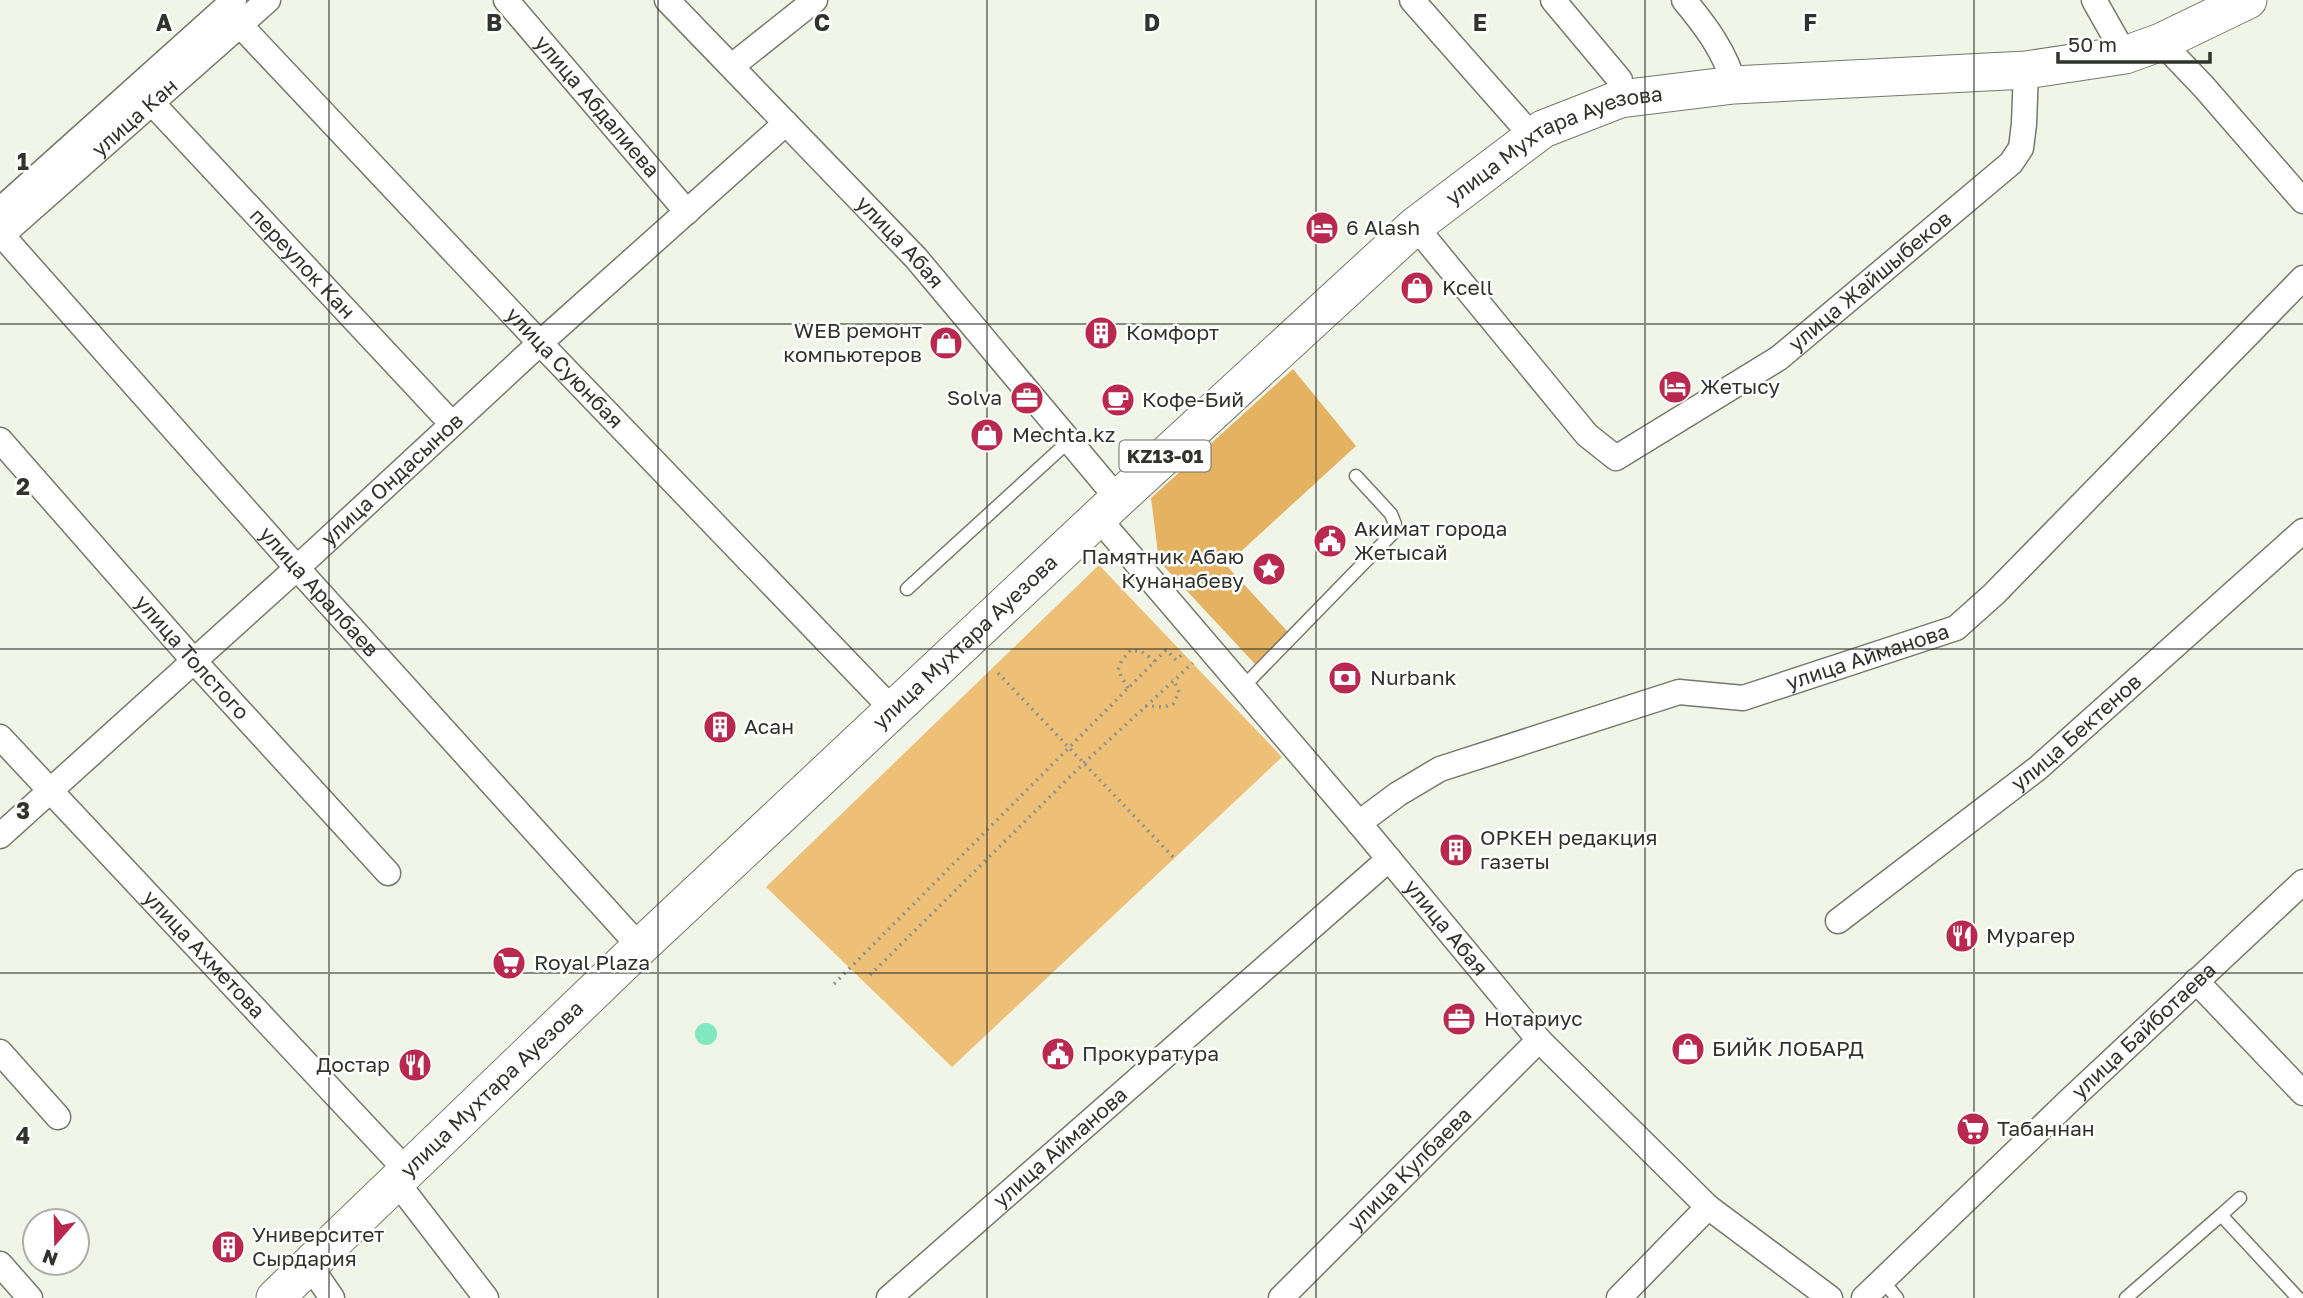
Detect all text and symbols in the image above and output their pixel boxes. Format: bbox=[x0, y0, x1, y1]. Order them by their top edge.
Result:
text: A bbox=[156, 8, 173, 36]
text: B bbox=[486, 8, 502, 36]
text: C bbox=[814, 8, 830, 36]
text: D bbox=[1144, 8, 1160, 36]
text: E bbox=[1473, 8, 1487, 36]
text: F bbox=[1803, 8, 1817, 36]
scale bar bbox=[2058, 21, 2210, 65]
street label: улица Абдалиева bbox=[530, 29, 666, 182]
text: 50 m bbox=[2068, 31, 2117, 57]
street label: улица Кан bbox=[86, 72, 182, 162]
street label: улица Мухтара Ауезова bbox=[1440, 80, 1664, 210]
text: 1 bbox=[17, 147, 29, 175]
street label: улица Абая bbox=[851, 190, 950, 293]
street label: переулок Кан bbox=[245, 202, 361, 324]
street label: улица Жайшыбеков bbox=[1783, 205, 1956, 356]
hotel icon: 6 Alash bbox=[1303, 209, 1341, 247]
place label: 6 Alash bbox=[1346, 214, 1420, 240]
shop icon: Kcell bbox=[1398, 269, 1436, 307]
place label: Kcell bbox=[1442, 274, 1493, 300]
street label: улица Суюнбая bbox=[501, 301, 629, 433]
building icon: Комфорт bbox=[1082, 314, 1120, 352]
place label: WEB ремонт компьютеров bbox=[783, 317, 922, 367]
place label: Комфорт bbox=[1126, 319, 1219, 345]
shop icon: WEB ремонт компьютеров bbox=[927, 324, 965, 362]
hotel icon: Жетысу bbox=[1656, 368, 1694, 406]
place label: Жетысу bbox=[1700, 373, 1780, 399]
office icon: Solva bbox=[1008, 379, 1046, 417]
cafe icon: Кофе-Бий bbox=[1099, 381, 1137, 419]
place label: Solva bbox=[947, 384, 1002, 410]
place label: Кофе-Бий bbox=[1142, 386, 1244, 412]
street label: улица Ондасынов bbox=[315, 407, 468, 551]
shop icon: Mechta.kz bbox=[968, 416, 1006, 454]
place label: Mechta.kz bbox=[1012, 421, 1116, 447]
road number: KZ13-01 bbox=[1120, 440, 1210, 471]
text: 2 bbox=[16, 472, 30, 500]
place label: Акимат города Жетысай bbox=[1354, 515, 1507, 565]
street label: улица Аралбаев bbox=[254, 521, 385, 662]
public building icon: Акимат города Жетысай bbox=[1311, 522, 1349, 560]
place label: Памятник Абаю Кунанабеву bbox=[1082, 543, 1244, 593]
street label: улица Мухтара Ауезова bbox=[867, 549, 1062, 734]
place icon: Памятник Абаю Кунанабеву bbox=[1250, 550, 1288, 588]
street label: улица Толстого bbox=[130, 589, 255, 725]
street label: улица Айманова bbox=[1783, 617, 1952, 695]
bank icon: Nurbank bbox=[1326, 659, 1364, 697]
place label: Nurbank bbox=[1370, 664, 1457, 690]
street label: улица Бектенов bbox=[2006, 668, 2146, 796]
building icon: Асан bbox=[701, 708, 739, 746]
place label: Асан bbox=[744, 713, 794, 739]
text: 3 bbox=[16, 796, 30, 824]
place label: ОРКЕН редакция газеты bbox=[1480, 824, 1658, 874]
building icon: ОРКЕН редакция газеты bbox=[1437, 831, 1475, 869]
street label: улица Абая bbox=[1399, 874, 1494, 980]
street label: улица Ахметова bbox=[138, 884, 271, 1023]
restaurant icon: Мурагер bbox=[1943, 917, 1981, 955]
place label: Мурагер bbox=[1986, 922, 2075, 948]
supermarket icon: Royal Plaza bbox=[490, 944, 528, 982]
place label: Royal Plaza bbox=[534, 949, 650, 975]
street label: улица Байботаева bbox=[2066, 956, 2221, 1104]
street label: улица Мухтара Ауезова bbox=[394, 995, 588, 1183]
office icon: Нотариус bbox=[1440, 1000, 1478, 1038]
place label: Нотариус bbox=[1484, 1005, 1583, 1031]
shop icon: БИЙК ЛОБАРД bbox=[1669, 1030, 1707, 1068]
public building icon: Прокуратура bbox=[1039, 1035, 1077, 1073]
place label: БИЙК ЛОБАРД bbox=[1712, 1035, 1864, 1061]
place label: Прокуратура bbox=[1082, 1040, 1219, 1066]
restaurant icon: Достар bbox=[396, 1046, 434, 1084]
place label: Достар bbox=[316, 1051, 390, 1077]
street label: улица Айманова bbox=[987, 1081, 1132, 1213]
street label: улица Кулбаева bbox=[1342, 1101, 1476, 1236]
supermarket icon: Табаннан bbox=[1954, 1110, 1992, 1148]
place label: Табаннан bbox=[1997, 1115, 2095, 1141]
text: 4 bbox=[16, 1121, 30, 1149]
north arrow bbox=[21, 1207, 91, 1277]
place label: Университет Сырдария bbox=[252, 1221, 384, 1271]
building icon: Университет Сырдария bbox=[209, 1228, 247, 1266]
text: N bbox=[39, 1245, 61, 1272]

